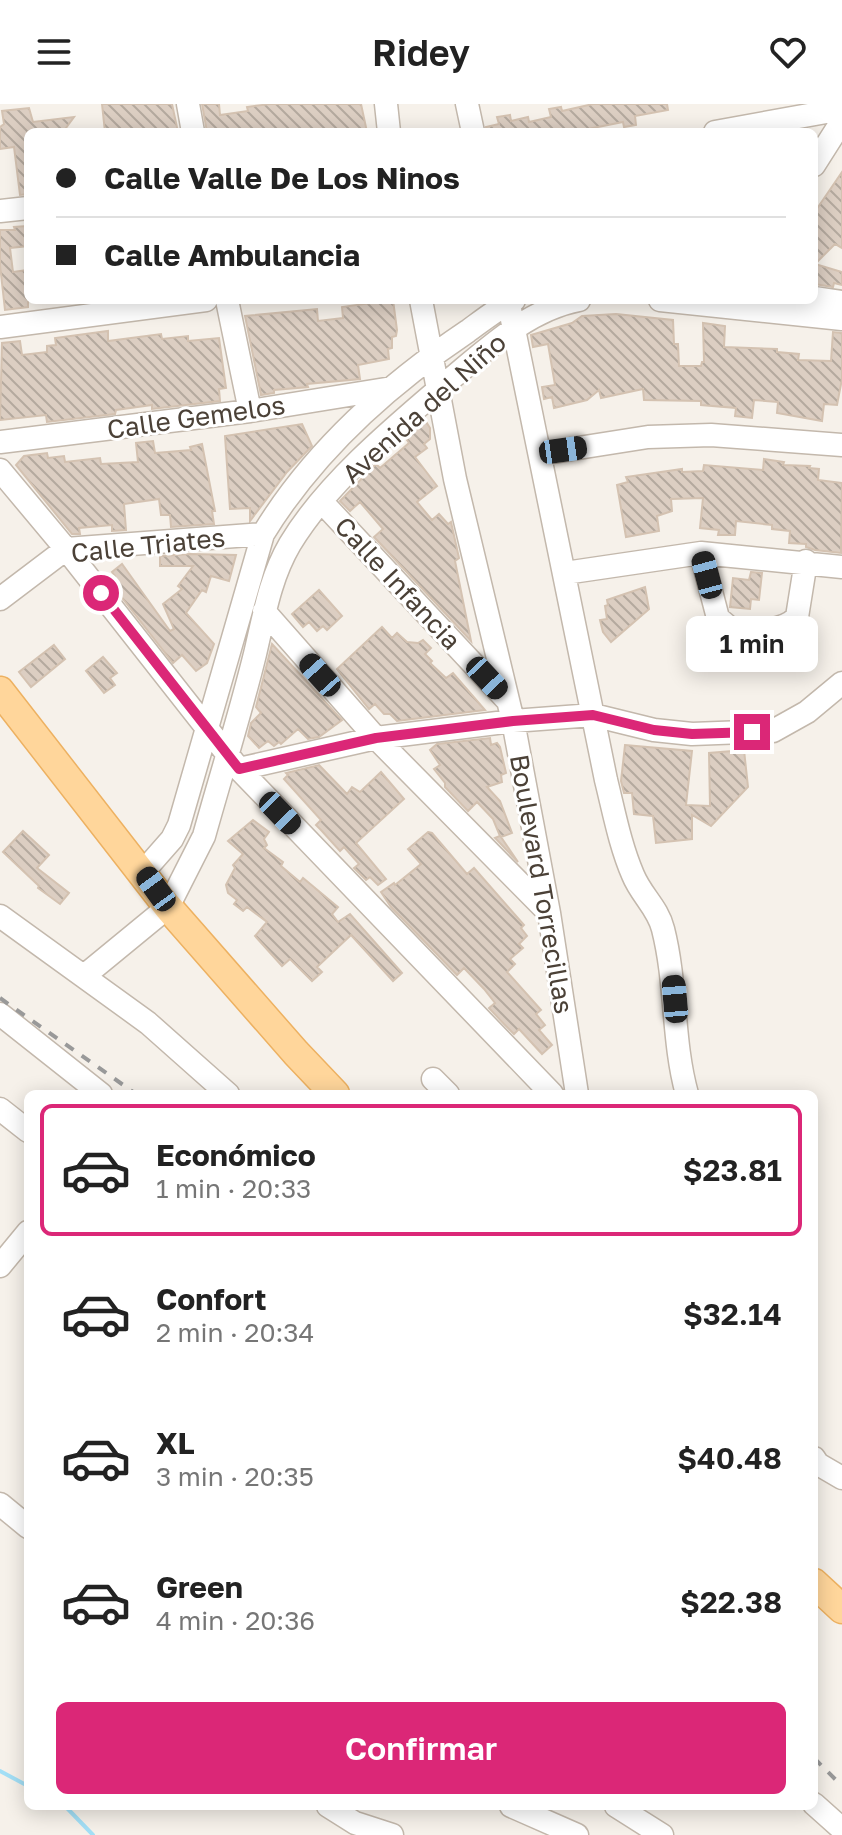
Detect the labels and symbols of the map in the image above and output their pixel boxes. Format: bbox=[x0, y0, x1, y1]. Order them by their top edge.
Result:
street label: Avenida del Niño bbox=[336, 326, 512, 490]
street label: Calle Gemelos bbox=[105, 389, 287, 445]
car bbox=[538, 435, 588, 465]
street label: Calle Infancia bbox=[329, 510, 467, 656]
street label: Calle Triates bbox=[69, 521, 227, 569]
car bbox=[689, 549, 725, 601]
route start bbox=[83, 575, 119, 611]
callout: 1 min bbox=[686, 616, 818, 672]
car bbox=[295, 649, 345, 701]
car bbox=[462, 652, 512, 704]
route end bbox=[734, 714, 770, 750]
street label: Boulevard Torrecillas bbox=[504, 752, 580, 1016]
car bbox=[255, 787, 305, 839]
car bbox=[132, 863, 180, 915]
car bbox=[661, 974, 689, 1024]

